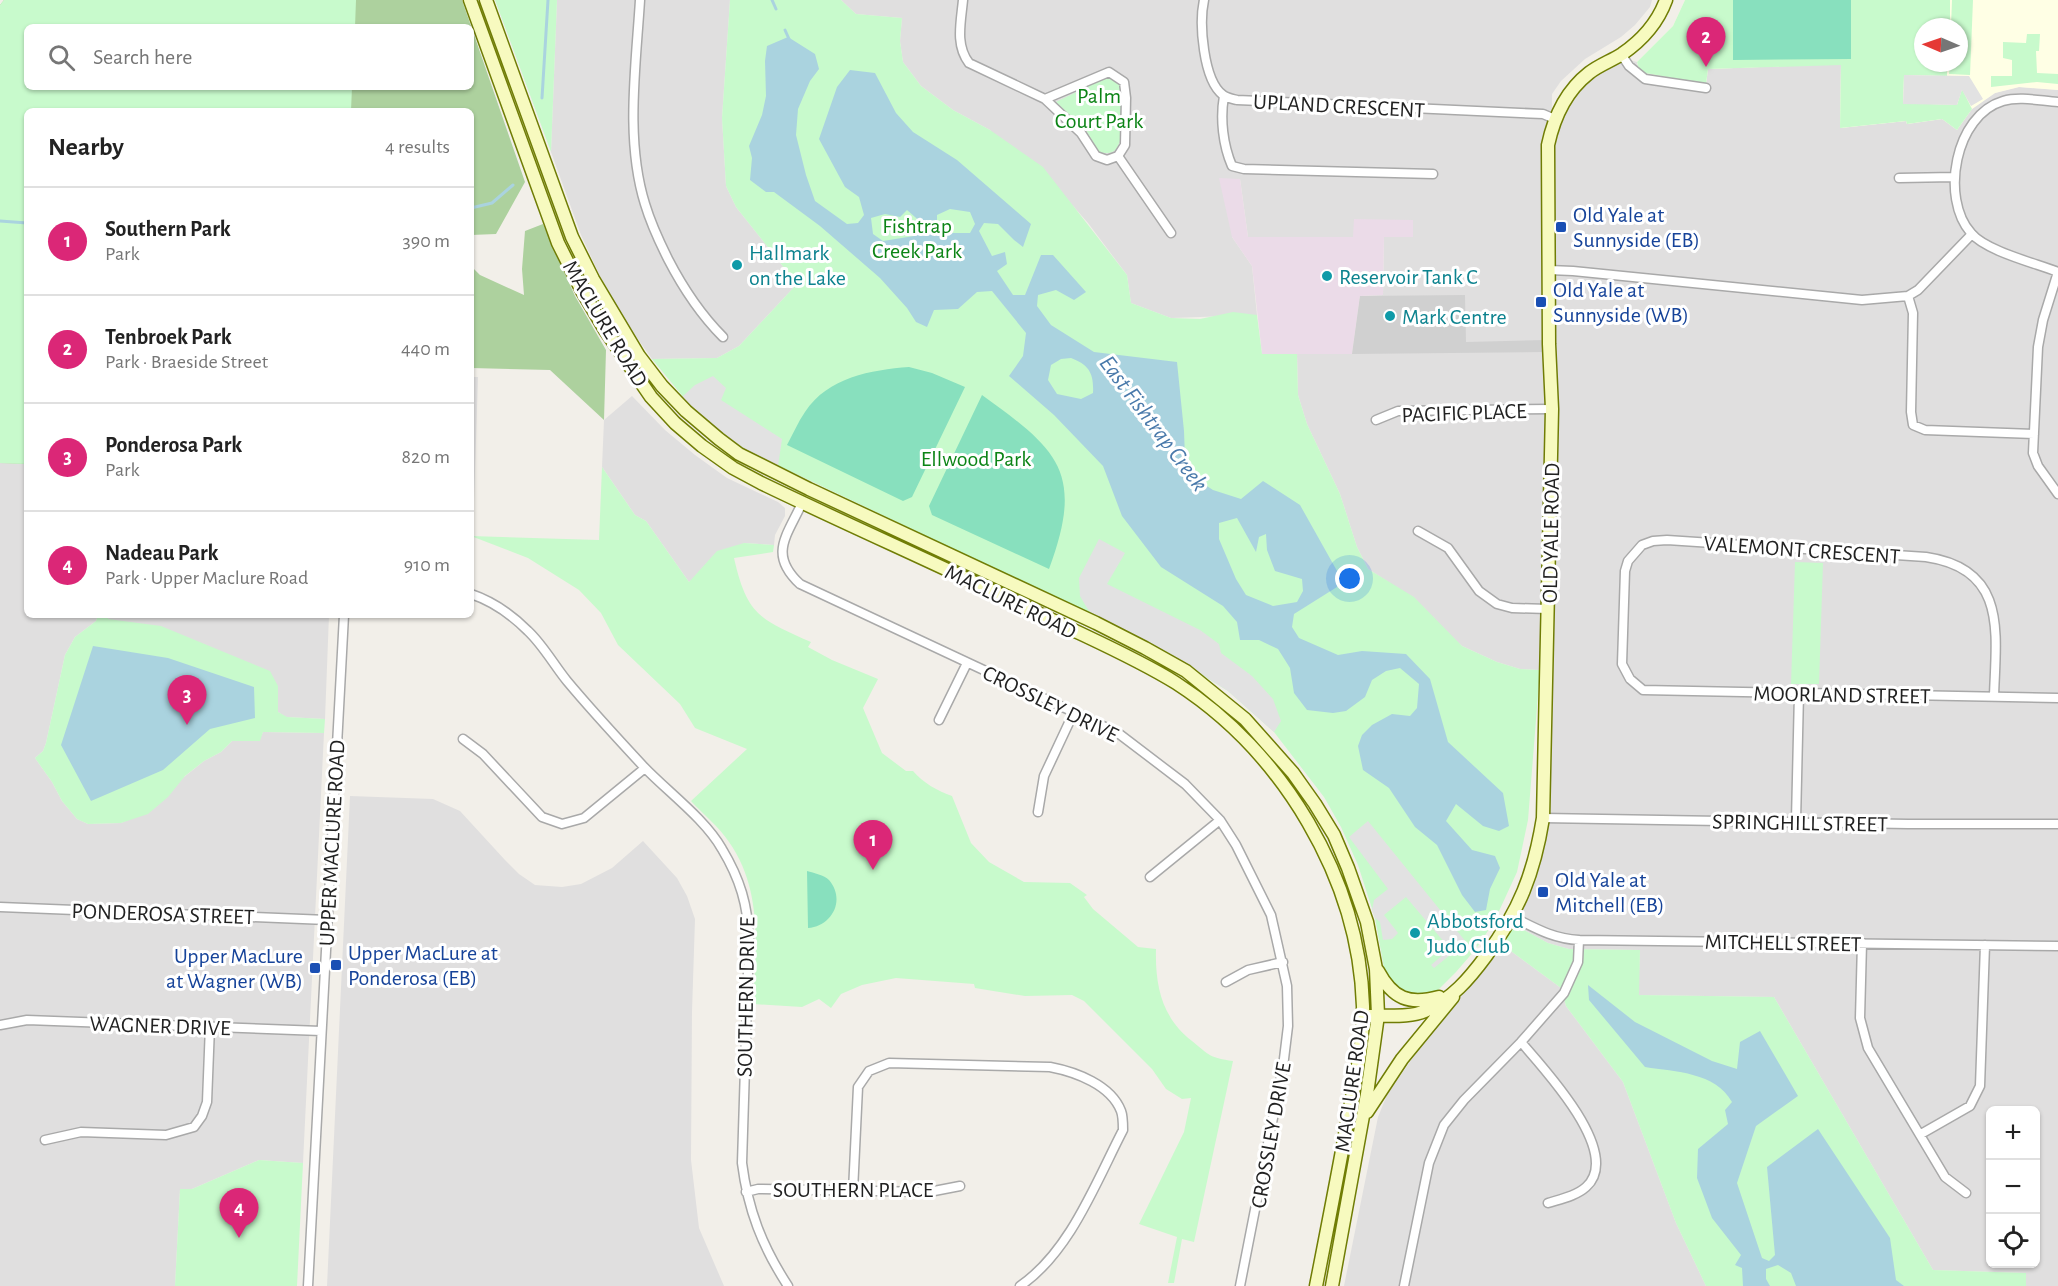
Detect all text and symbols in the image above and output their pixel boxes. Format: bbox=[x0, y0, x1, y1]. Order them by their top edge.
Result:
pin: 2 bbox=[1686, 17, 1726, 67]
north arrow bbox=[1914, 18, 1968, 72]
search box bbox=[24, 24, 474, 90]
icon: search bbox=[45, 41, 78, 74]
text: Search here bbox=[93, 46, 192, 68]
park label: Palm Court Park bbox=[1055, 85, 1143, 132]
street label: UPLAND CRESCENT bbox=[1252, 91, 1426, 121]
text: Nearby bbox=[48, 134, 124, 160]
text: 4 results bbox=[385, 137, 450, 157]
place label: Old Yale at Sunnyside (EB) bbox=[1573, 204, 1700, 251]
park label: Fishtrap Creek Park bbox=[872, 215, 962, 262]
text: Southern Park bbox=[105, 218, 231, 240]
marker: Old Yale at Sunnyside (EB) bbox=[1554, 220, 1568, 234]
text: 1 bbox=[64, 231, 71, 251]
text: 390 m bbox=[403, 231, 450, 251]
place label: Hallmark on the Lake bbox=[749, 242, 846, 289]
text: Park bbox=[105, 244, 140, 264]
street label: MACLURE ROAD bbox=[559, 256, 651, 391]
marker: Hallmark on the Lake bbox=[730, 258, 744, 272]
place label: Reservoir Tank C bbox=[1339, 266, 1478, 288]
marker: Reservoir Tank C bbox=[1320, 269, 1334, 283]
place label: Old Yale at Sunnyside (WB) bbox=[1553, 279, 1689, 326]
marker: Old Yale at Sunnyside (WB) bbox=[1534, 295, 1548, 309]
place label: Mark Centre bbox=[1402, 306, 1507, 328]
marker: Mark Centre bbox=[1383, 309, 1397, 323]
text: Tenbroek Park bbox=[105, 326, 232, 348]
text: 2 bbox=[63, 339, 72, 359]
text: 440 m bbox=[401, 339, 450, 359]
water label: East Fishtrap Creek bbox=[1095, 351, 1212, 496]
text: Park · Braeside Street bbox=[105, 352, 268, 372]
street label: PACIFIC PLACE bbox=[1401, 400, 1527, 426]
text: Ponderosa Park bbox=[105, 434, 242, 456]
text: 3 bbox=[63, 447, 72, 467]
text: 820 m bbox=[402, 447, 450, 467]
park label: Ellwood Park bbox=[921, 448, 1031, 470]
text: Park bbox=[105, 460, 140, 480]
street label: OLD YALE ROAD bbox=[1539, 463, 1563, 603]
street label: VALEMONT CRESCENT bbox=[1703, 532, 1901, 568]
text: Nadeau Park bbox=[105, 542, 218, 564]
text: 4 bbox=[62, 555, 73, 575]
text: 910 m bbox=[404, 555, 450, 575]
street label: MACLURE ROAD bbox=[941, 561, 1080, 643]
your location bbox=[1335, 564, 1364, 593]
text: Park · Upper Maclure Road bbox=[105, 568, 308, 588]
street label: CROSSLEY DRIVE bbox=[979, 662, 1122, 746]
pin: 3 bbox=[168, 676, 207, 725]
street label: MOORLAND STREET bbox=[1753, 682, 1931, 708]
street label: UPPER MACLURE ROAD bbox=[316, 739, 348, 947]
street label: SPRINGHILL STREET bbox=[1712, 810, 1888, 836]
pin: 1 bbox=[854, 820, 892, 870]
place label: Old Yale at Mitchell (EB) bbox=[1555, 869, 1664, 916]
marker: Old Yale at Mitchell (EB) bbox=[1536, 885, 1550, 899]
street label: PONDEROSA STREET bbox=[71, 900, 255, 928]
place label: Abbotsford Judo Club bbox=[1427, 910, 1524, 957]
street label: SOUTHERN DRIVE bbox=[734, 916, 758, 1077]
marker: Abbotsford Judo Club bbox=[1408, 926, 1422, 940]
street label: MITCHELL STREET bbox=[1704, 931, 1862, 955]
place label: Upper MacLure at Ponderosa (EB) bbox=[348, 942, 498, 989]
place label: Upper MacLure at Wagner (WB) bbox=[166, 945, 303, 992]
marker: Upper MacLure at Ponderosa (EB) bbox=[329, 958, 343, 972]
marker: Upper MacLure at Wagner (WB) bbox=[308, 961, 322, 975]
street label: MACLURE ROAD bbox=[1331, 1009, 1373, 1154]
street label: WAGNER DRIVE bbox=[89, 1013, 231, 1039]
street label: CROSSLEY DRIVE bbox=[1247, 1060, 1295, 1210]
map controls bbox=[1986, 1106, 2040, 1268]
button: + bbox=[1986, 1106, 2040, 1160]
button: − bbox=[1986, 1160, 2040, 1214]
street label: SOUTHERN PLACE bbox=[773, 1179, 934, 1201]
pin: 4 bbox=[220, 1188, 258, 1238]
button: locate bbox=[1986, 1214, 2040, 1268]

